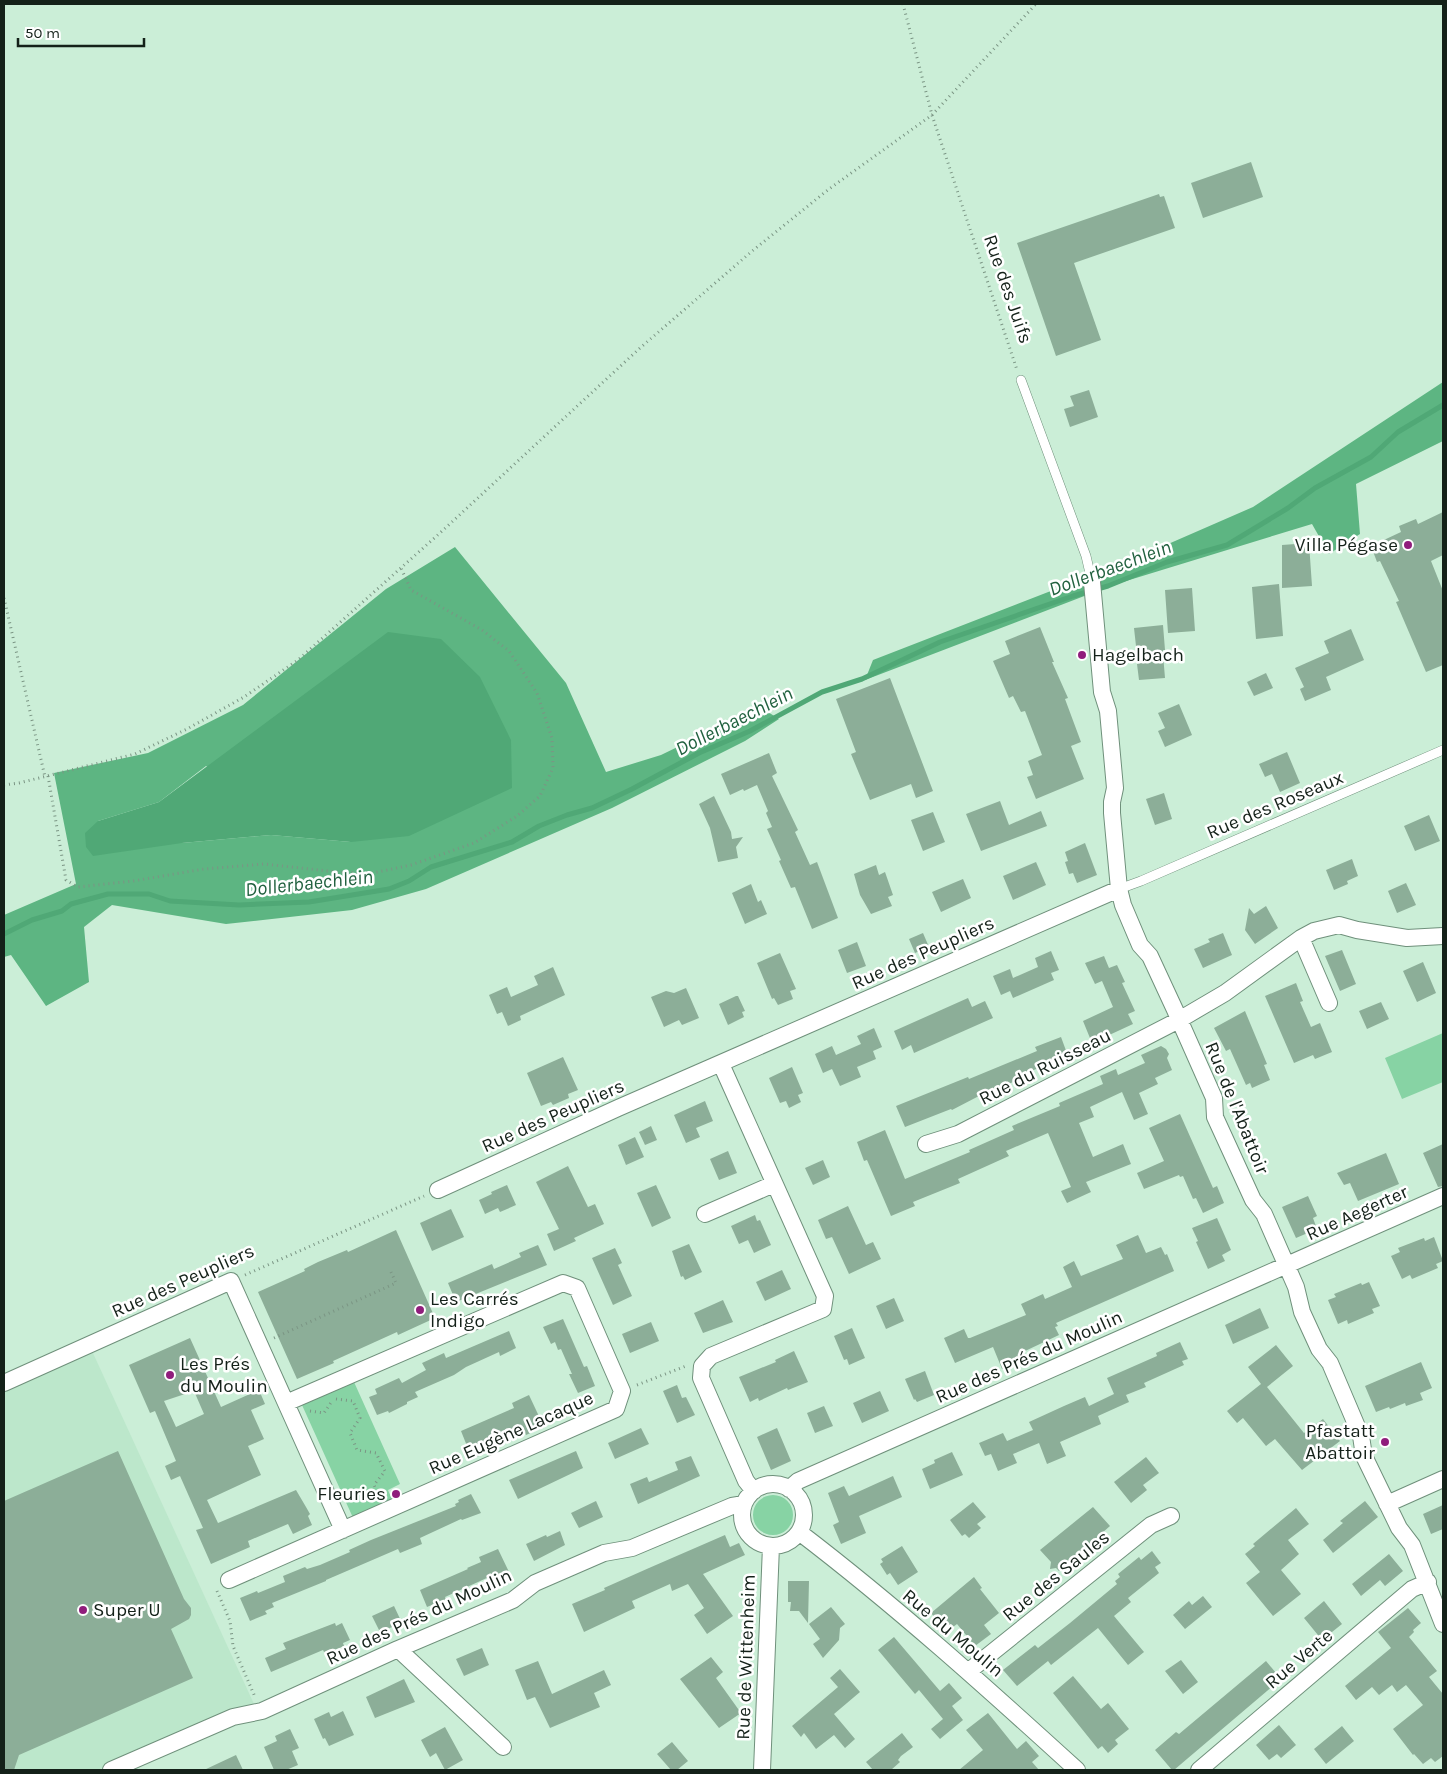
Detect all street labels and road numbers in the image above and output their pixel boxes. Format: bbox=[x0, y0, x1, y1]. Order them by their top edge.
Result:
street label: Rue des Juifs bbox=[979, 232, 1037, 346]
street label: Rue des Roseaux bbox=[1203, 766, 1347, 844]
street label: Rue des Peupliers bbox=[848, 912, 998, 994]
street label: Rue du Ruisseau bbox=[975, 1024, 1115, 1110]
street label: Rue de l'Abattoir bbox=[1200, 1039, 1274, 1177]
street label: Rue des Peupliers bbox=[478, 1075, 628, 1157]
street label: Rue Aegerter bbox=[1303, 1181, 1411, 1245]
street label: Rue des Peupliers bbox=[108, 1240, 258, 1322]
street label: Rue des Prés du Moulin bbox=[932, 1306, 1126, 1408]
street label: Rue Eugène Lacaque bbox=[425, 1387, 597, 1479]
street label: Rue des Saules bbox=[998, 1526, 1114, 1626]
street label: Rue des Prés du Moulin bbox=[323, 1564, 515, 1670]
street label: Rue de Wittenheim bbox=[732, 1574, 760, 1740]
street label: Rue du Moulin bbox=[898, 1584, 1008, 1682]
street label: Rue Verte bbox=[1261, 1625, 1337, 1693]

